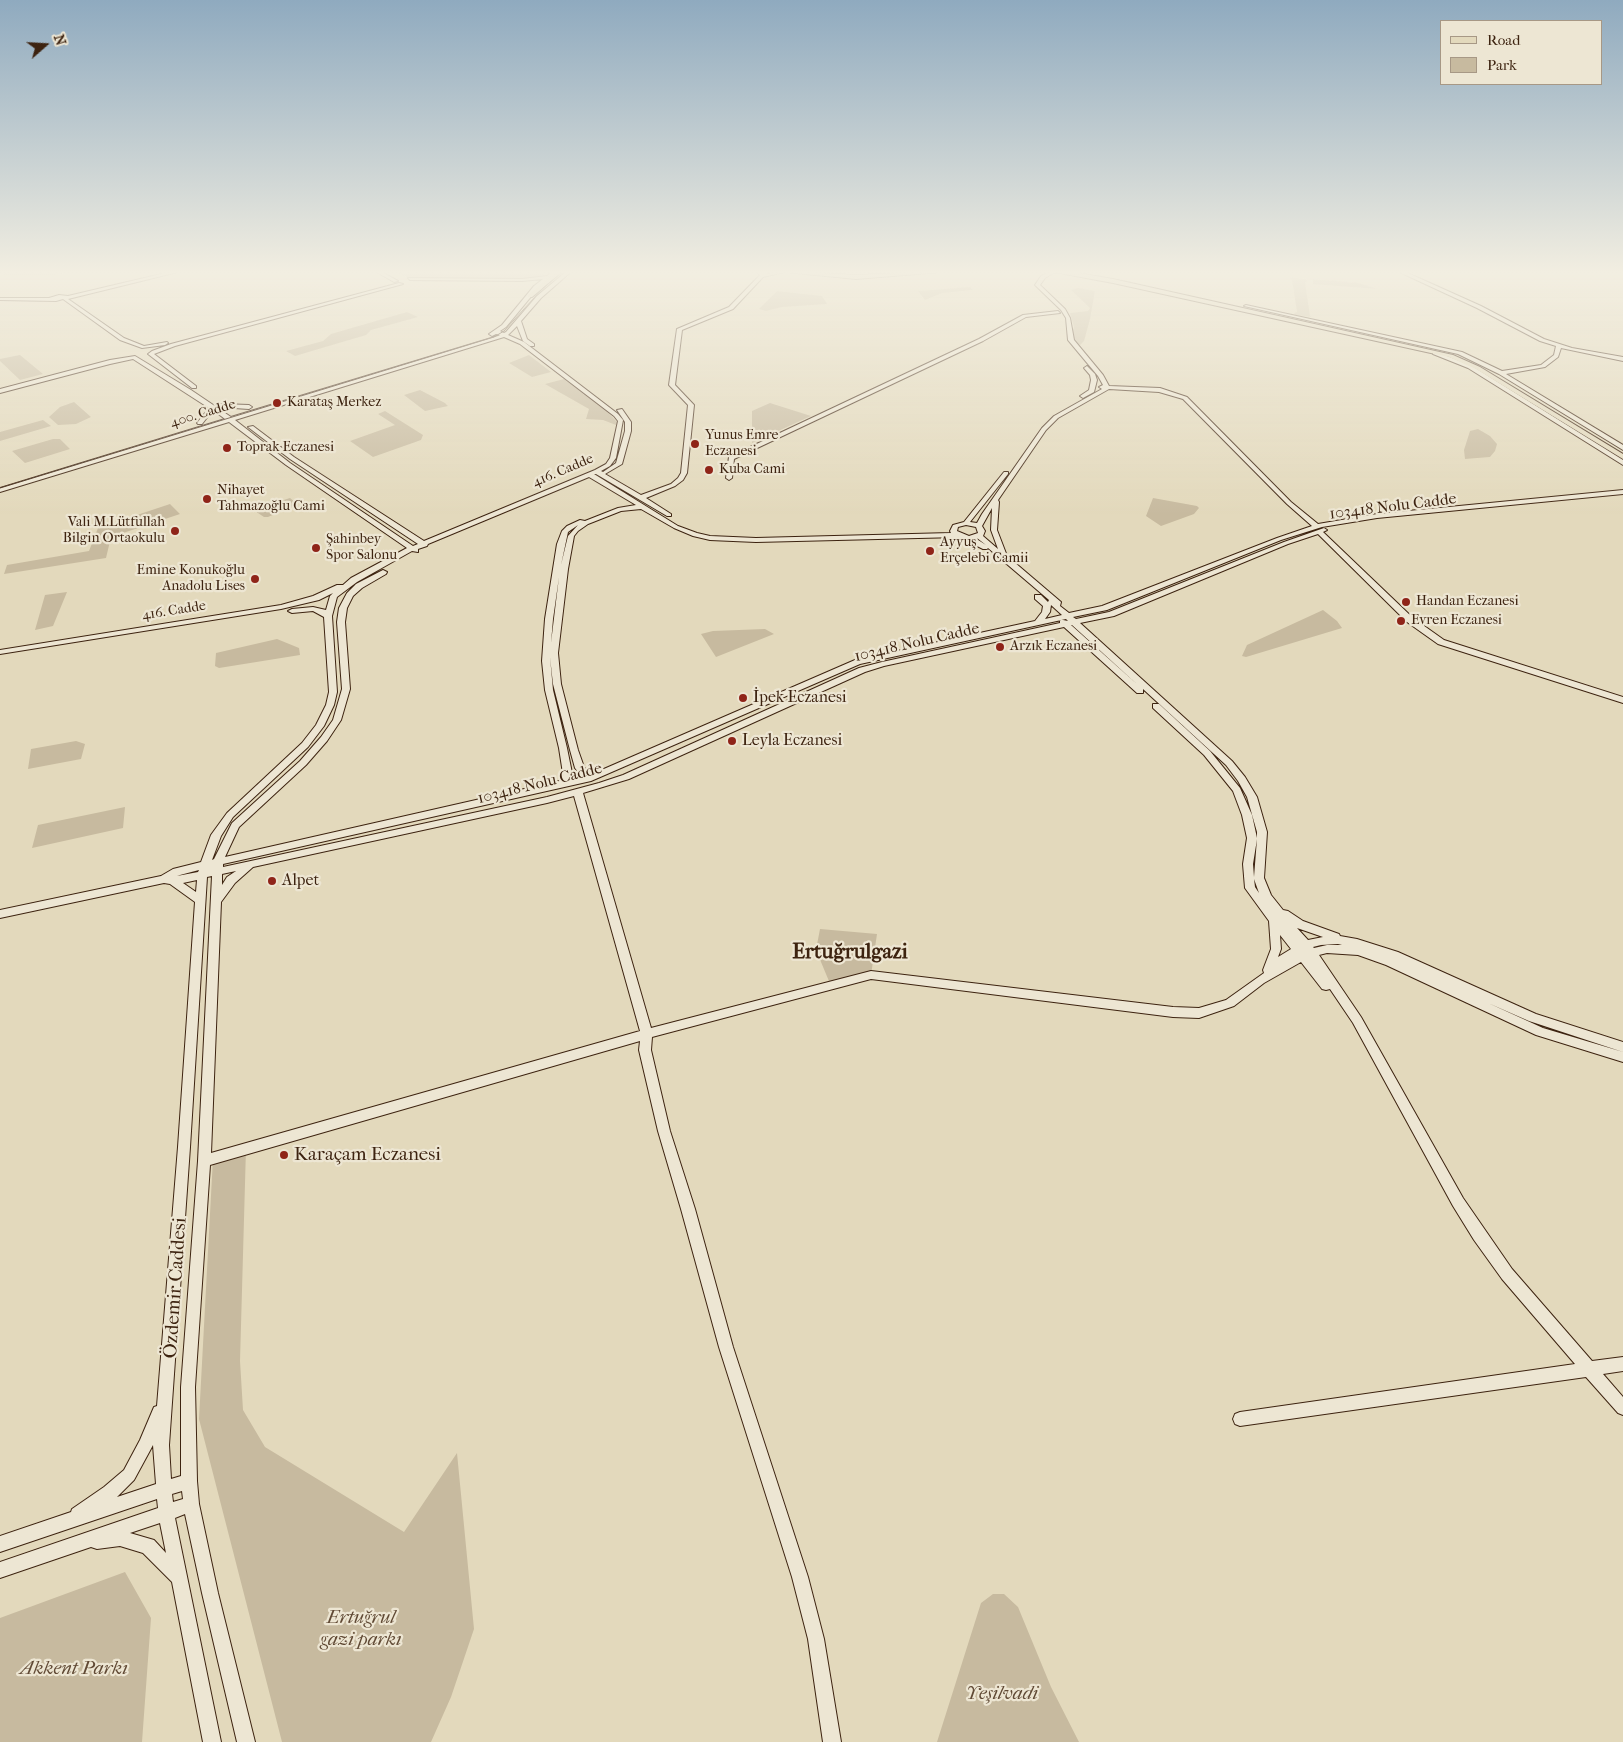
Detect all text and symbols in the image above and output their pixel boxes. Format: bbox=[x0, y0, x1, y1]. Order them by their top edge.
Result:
north arrow bbox=[20, 20, 70, 70]
legend bbox=[1440, 20, 1603, 85]
text: Road bbox=[1487, 31, 1520, 49]
text: N bbox=[50, 32, 69, 48]
text: Park bbox=[1487, 56, 1517, 74]
place label: Karataş Merkez bbox=[287, 395, 381, 411]
street label: 400. Cadde bbox=[168, 396, 238, 432]
marker: Karataş Merkez bbox=[271, 397, 283, 409]
place label: Yunus Emre Eczanesi bbox=[705, 428, 779, 461]
marker: Yunus Emre Eczanesi bbox=[689, 438, 701, 450]
place label: Toprak Eczanesi bbox=[237, 440, 334, 456]
marker: Toprak Eczanesi bbox=[221, 442, 233, 454]
street label: 416. Cadde bbox=[530, 451, 596, 491]
place label: Kuba Cami bbox=[719, 462, 785, 478]
marker: Kuba Cami bbox=[703, 464, 715, 476]
place label: Nihayet Tahmazoğlu Cami bbox=[217, 483, 325, 516]
street label: 103418 Nolu Cadde bbox=[1328, 490, 1458, 524]
marker: Nihayet Tahmazoğlu Cami bbox=[201, 493, 213, 505]
place label: Vali M.Lütfullah Bilgin Ortaokulu bbox=[63, 515, 165, 548]
marker: Vali M.Lütfullah Bilgin Ortaokulu bbox=[169, 525, 181, 537]
place label: Şahinbey Spor Salonu bbox=[326, 532, 397, 564]
place label: Ayyuş Erçelebi Camii bbox=[940, 535, 1028, 568]
marker: Şahinbey Spor Salonu bbox=[310, 542, 322, 554]
marker: Ayyuş Erçelebi Camii bbox=[924, 545, 936, 557]
place label: Emine Konukoğlu Anadolu Lises bbox=[137, 563, 245, 596]
marker: Emine Konukoğlu Anadolu Lises bbox=[249, 573, 261, 585]
place label: Handan Eczanesi bbox=[1416, 594, 1519, 610]
marker: Handan Eczanesi bbox=[1400, 596, 1412, 608]
street label: 416. Cadde bbox=[141, 598, 207, 624]
place label: Evren Eczanesi bbox=[1411, 613, 1502, 629]
marker: Evren Eczanesi bbox=[1395, 615, 1407, 627]
street label: 103418 Nolu Cadde bbox=[853, 619, 981, 667]
place label: Arzık Eczanesi bbox=[1010, 639, 1097, 655]
marker: Arzık Eczanesi bbox=[994, 641, 1006, 653]
place label: İpek Eczanesi bbox=[753, 688, 847, 708]
marker: İpek Eczanesi bbox=[737, 692, 749, 704]
place label: Leyla Eczanesi bbox=[742, 731, 842, 751]
marker: Leyla Eczanesi bbox=[726, 735, 738, 747]
street label: 103418 Nolu Cadde bbox=[476, 759, 604, 809]
place label: Alpet bbox=[282, 871, 319, 891]
marker: Alpet bbox=[266, 875, 278, 887]
district label: Ertuğrulgazi bbox=[792, 940, 908, 966]
place label: Karaçam Eczanesi bbox=[294, 1144, 441, 1166]
marker: Karaçam Eczanesi bbox=[278, 1149, 290, 1161]
street label: Özdemir Caddesi bbox=[160, 1217, 192, 1359]
park label: Ertuğrul gazi parkı bbox=[321, 1607, 401, 1651]
park label: Akkent Parkı bbox=[20, 1658, 128, 1680]
park label: Yeşilvadi bbox=[966, 1683, 1038, 1705]

